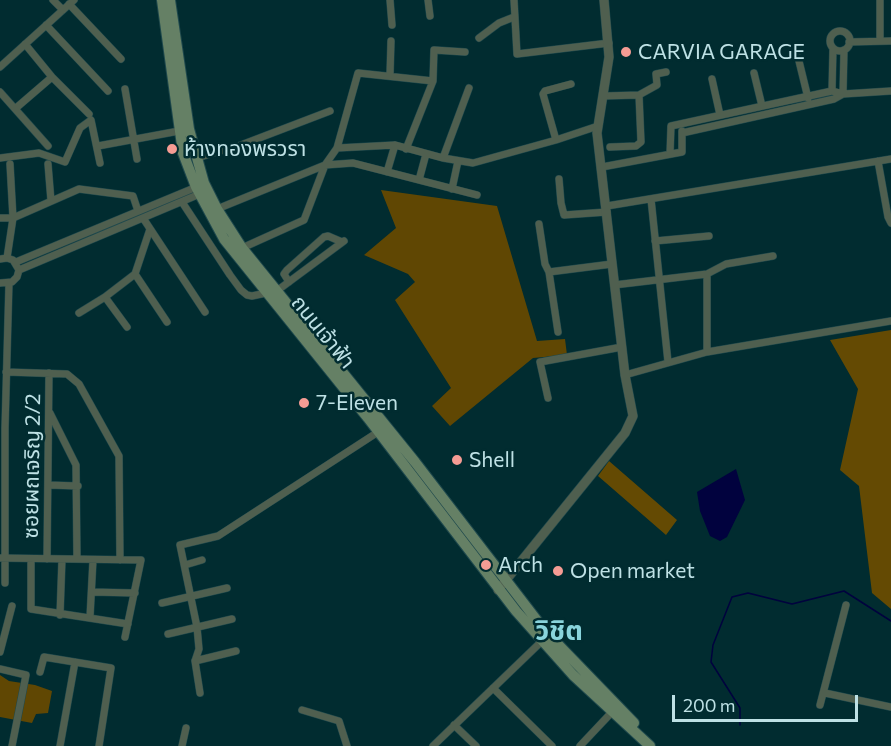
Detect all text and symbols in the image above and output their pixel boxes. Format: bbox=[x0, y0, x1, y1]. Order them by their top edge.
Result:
place label: CARVIA GARAGE bbox=[638, 39, 805, 65]
marker: CARVIA GARAGE bbox=[619, 45, 633, 59]
place label: ห้างทองพรวรา bbox=[184, 136, 306, 162]
marker: ห้างทองพรวรา bbox=[165, 142, 179, 156]
street label: ถนนเจ้าฟ้า bbox=[286, 290, 360, 374]
place label: 7-Eleven bbox=[316, 390, 398, 416]
street label: ซอยผถเจริญ 2/2 bbox=[18, 393, 46, 539]
marker: 7-Eleven bbox=[297, 396, 311, 410]
place label: Shell bbox=[469, 447, 515, 473]
marker: Shell bbox=[450, 453, 464, 467]
place label: Arch bbox=[498, 552, 543, 578]
marker: Arch bbox=[479, 558, 493, 572]
place label: Open market bbox=[570, 558, 695, 584]
marker: Open market bbox=[551, 564, 565, 578]
district label: วิชิต bbox=[535, 615, 583, 647]
scale bar bbox=[675, 683, 861, 721]
text: 200 m bbox=[683, 694, 736, 716]

